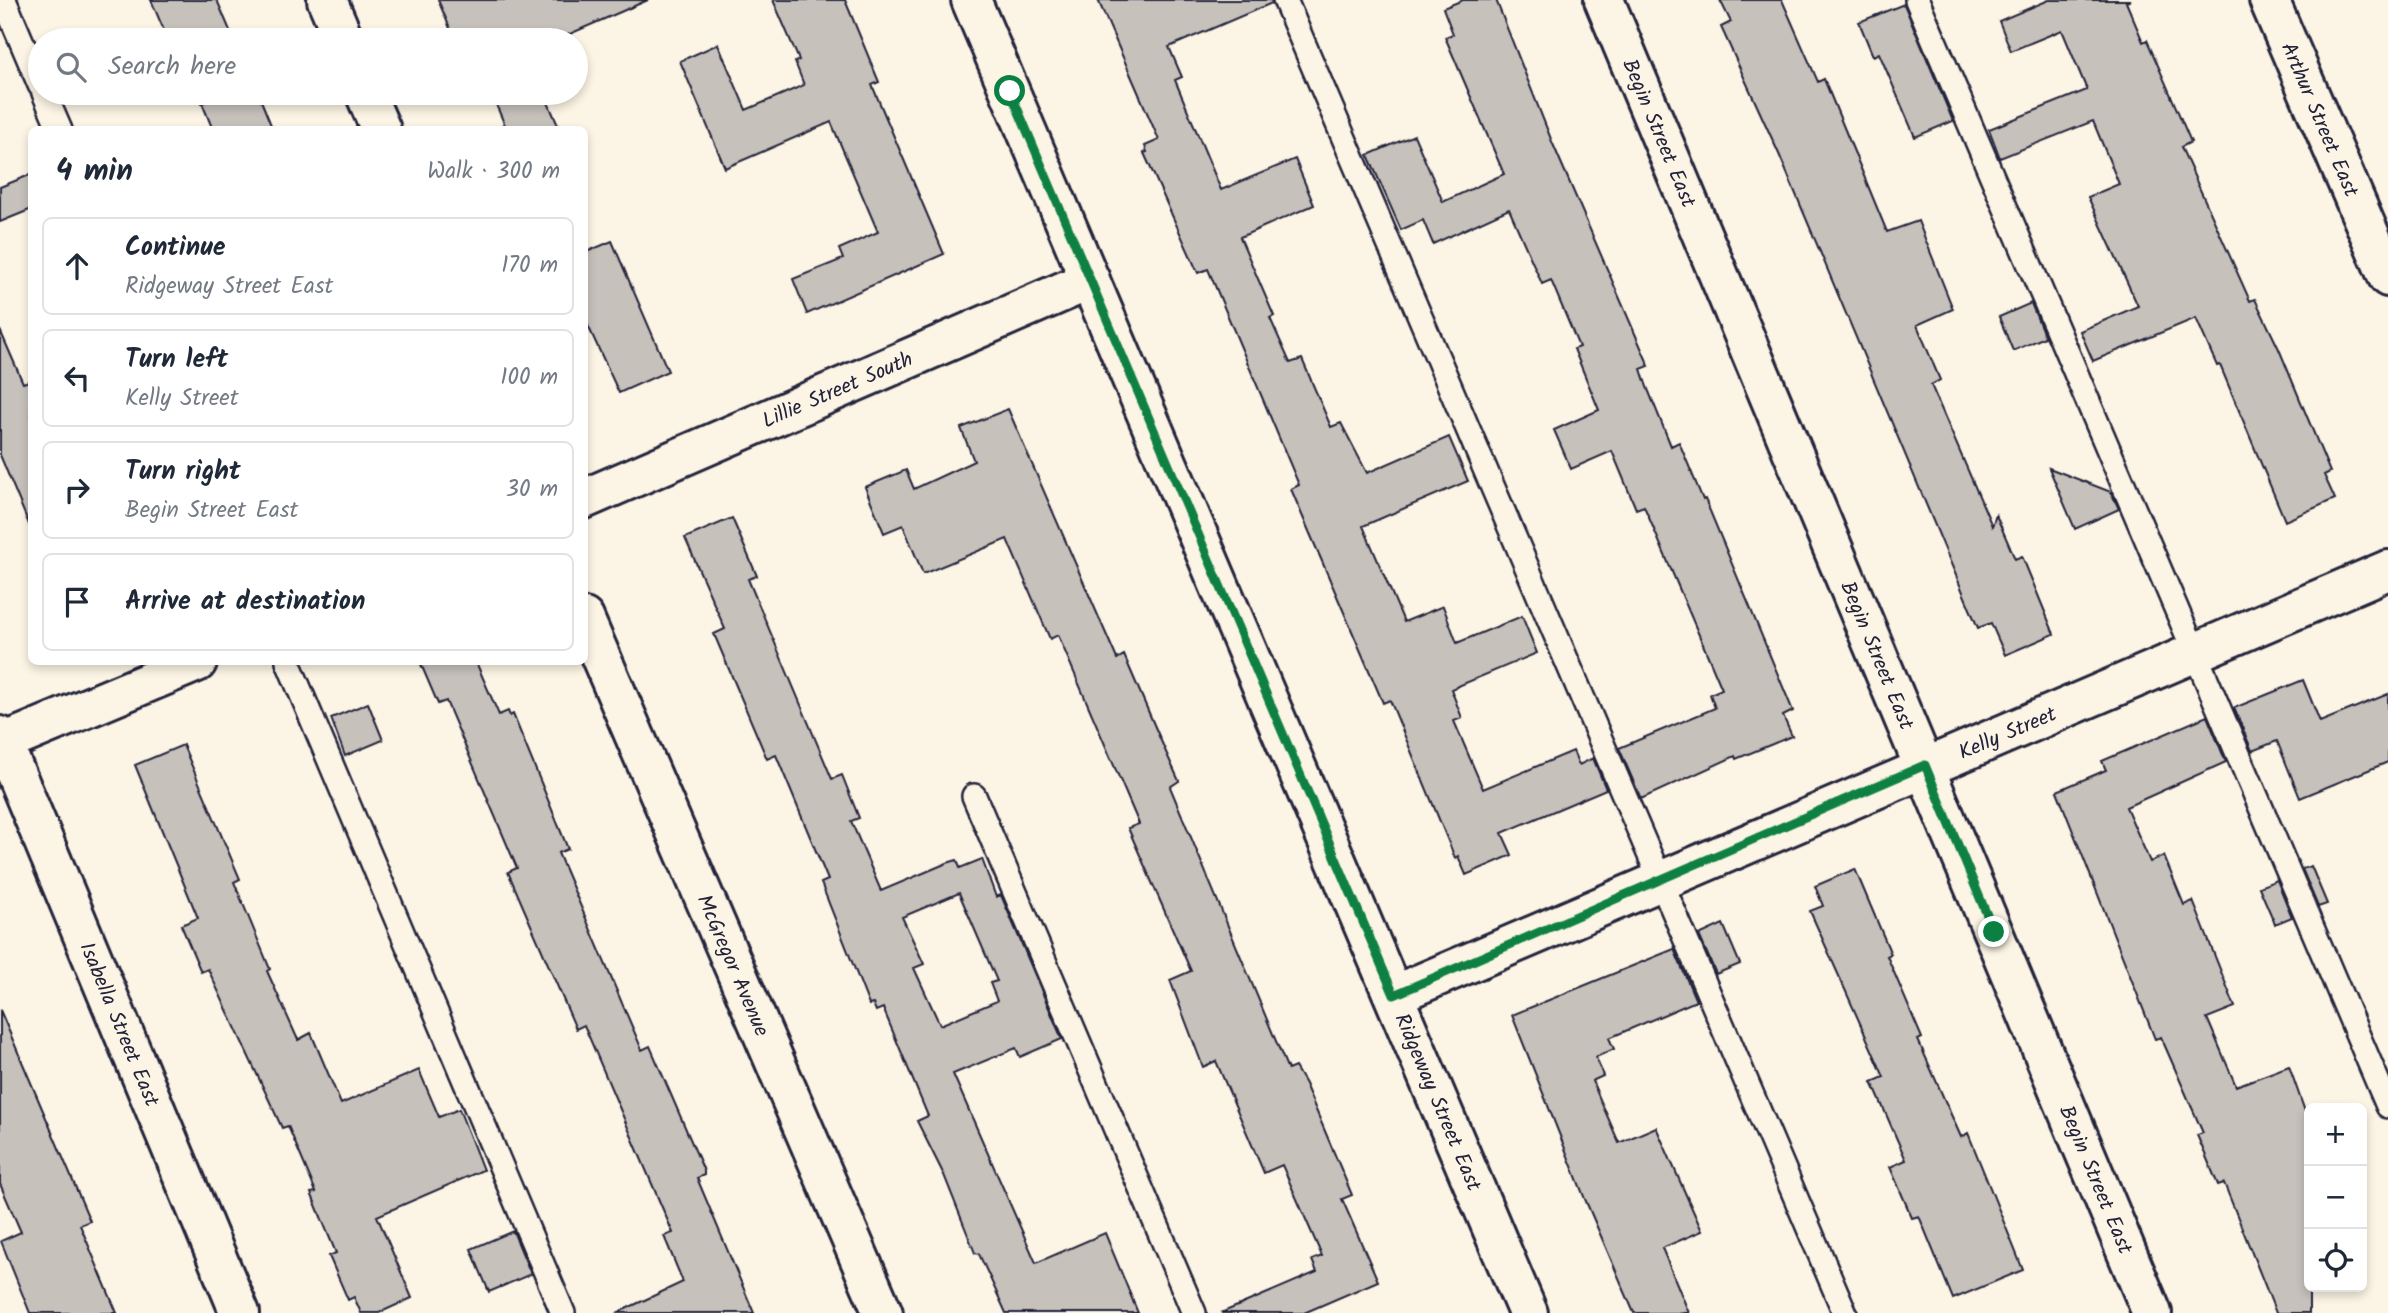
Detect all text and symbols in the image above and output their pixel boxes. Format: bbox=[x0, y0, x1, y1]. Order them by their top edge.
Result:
search box bbox=[28, 28, 588, 105]
street label: Arthur Street East bbox=[2271, 37, 2367, 203]
text: Search here bbox=[108, 46, 236, 88]
icon: search bbox=[52, 48, 90, 86]
street label: Begin Street East bbox=[1612, 54, 1704, 214]
route start bbox=[994, 75, 1025, 106]
text: 4 min bbox=[56, 148, 133, 196]
text: Walk · 300 m bbox=[427, 154, 560, 190]
text: Continue bbox=[125, 227, 226, 269]
icon: ahead bbox=[58, 247, 96, 285]
text: 170 m bbox=[501, 248, 558, 284]
text: Ridgeway Street East bbox=[125, 269, 333, 305]
text: Turn left bbox=[125, 339, 228, 381]
street label: Lillie Street South bbox=[757, 344, 919, 438]
icon: left bbox=[58, 359, 96, 397]
text: 100 m bbox=[500, 360, 558, 396]
text: Kelly Street bbox=[125, 381, 239, 417]
text: Turn right bbox=[125, 451, 241, 493]
icon: right bbox=[58, 471, 96, 509]
text: 30 m bbox=[506, 472, 558, 508]
text: Begin Street East bbox=[125, 493, 298, 529]
street label: Begin Street East bbox=[1830, 576, 1922, 736]
text: Arrive at destination bbox=[125, 581, 365, 623]
icon: arrive bbox=[58, 583, 96, 621]
street label: Kelly Street bbox=[1954, 698, 2063, 770]
street label: McGregor Avenue bbox=[687, 890, 777, 1043]
route end bbox=[1978, 916, 2009, 947]
street label: Isabella Street East bbox=[70, 937, 168, 1113]
street label: Ridgeway Street East bbox=[1385, 1008, 1490, 1197]
street label: Begin Street East bbox=[2049, 1101, 2141, 1260]
map controls bbox=[2304, 1103, 2367, 1292]
button: + bbox=[2304, 1103, 2367, 1166]
button: − bbox=[2304, 1166, 2367, 1229]
button: locate bbox=[2304, 1229, 2367, 1292]

